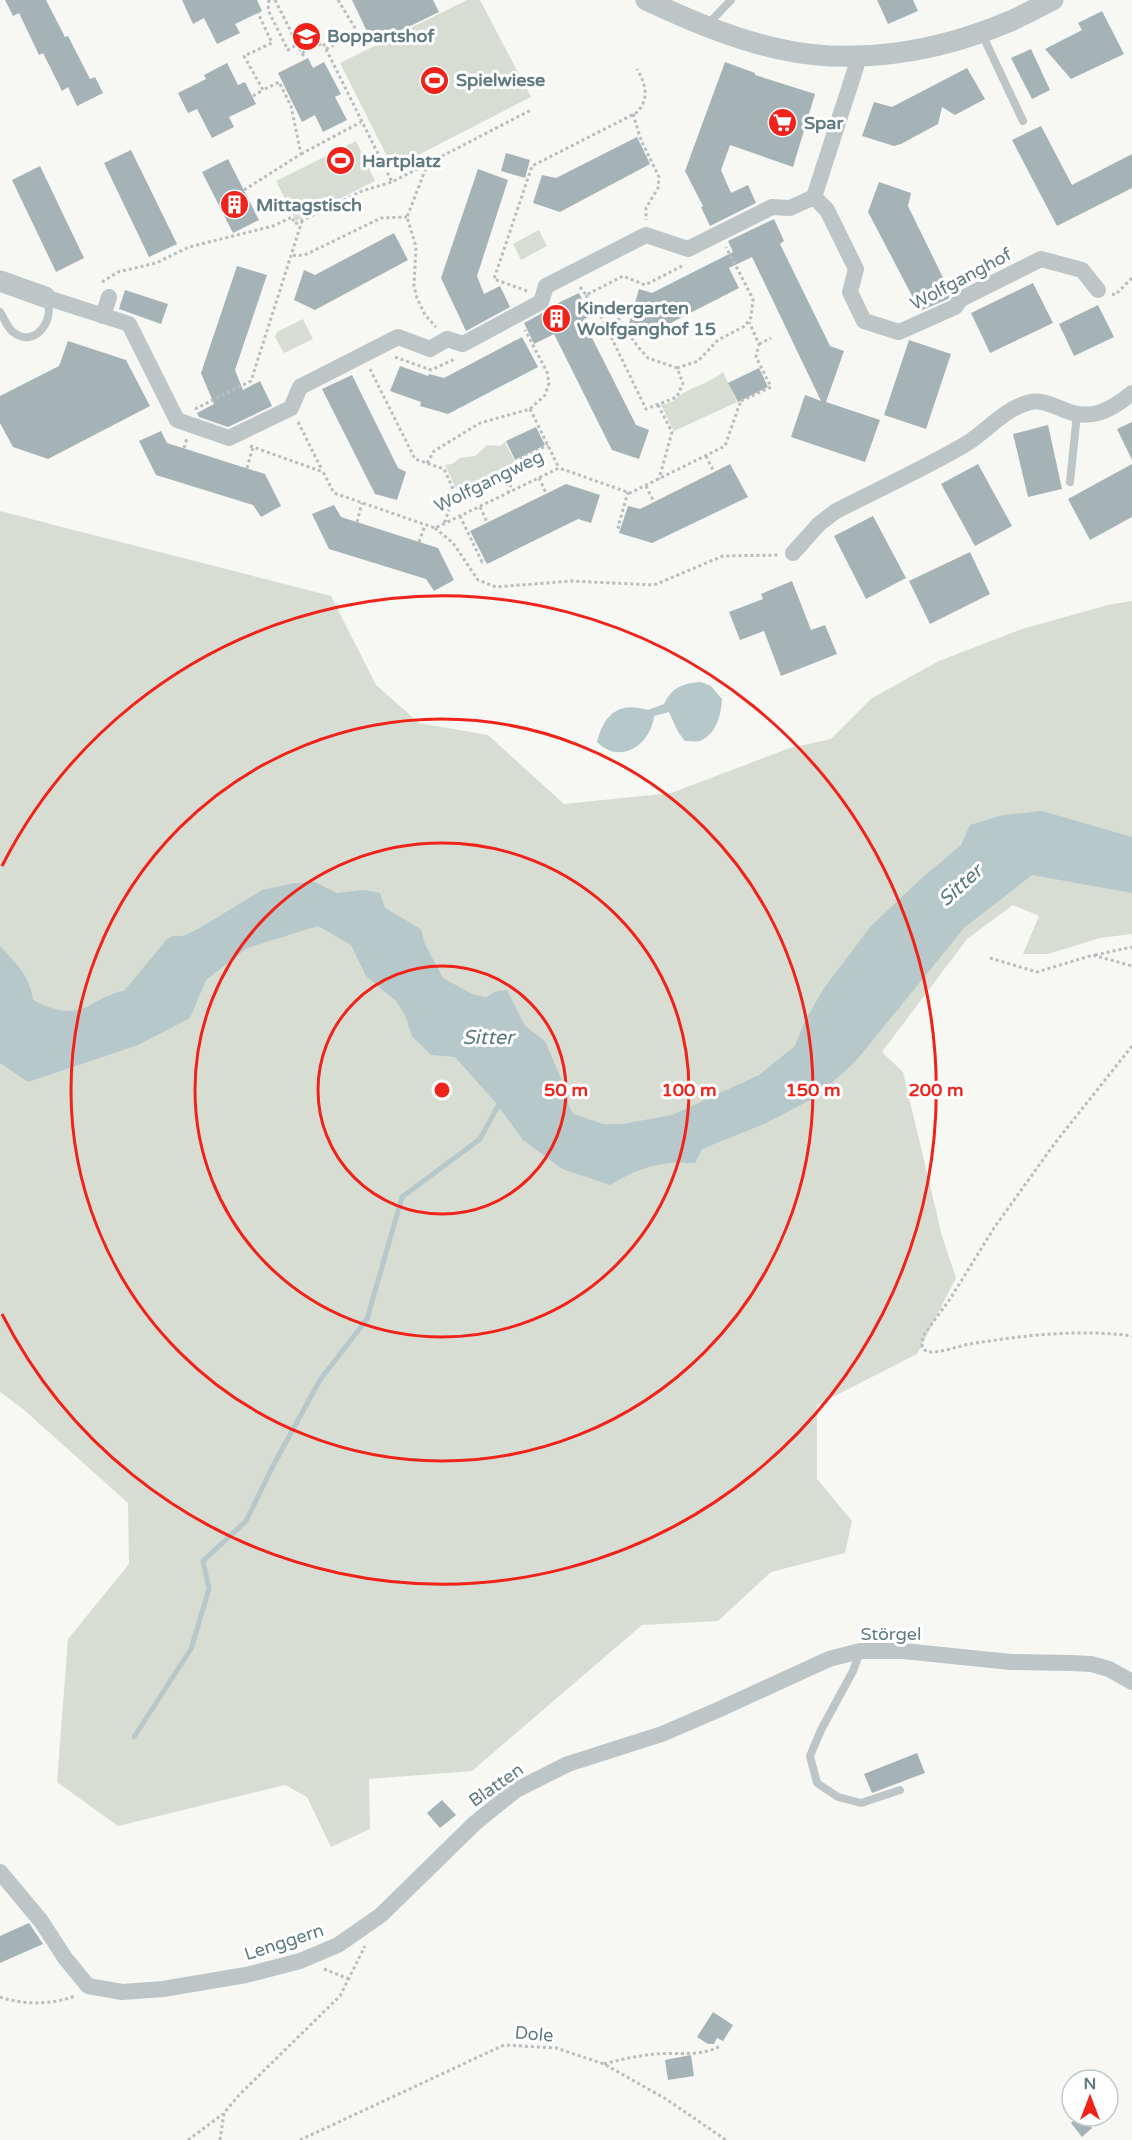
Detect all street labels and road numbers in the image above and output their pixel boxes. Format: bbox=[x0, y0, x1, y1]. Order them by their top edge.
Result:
street label: Wolfganghof bbox=[907, 243, 1016, 315]
street label: Wolfgangweg bbox=[431, 445, 547, 517]
street label: Störgel bbox=[860, 1623, 922, 1645]
street label: Blatten bbox=[464, 1758, 528, 1812]
street label: Lenggern bbox=[241, 1919, 327, 1965]
street label: Dole bbox=[514, 2021, 554, 2047]

